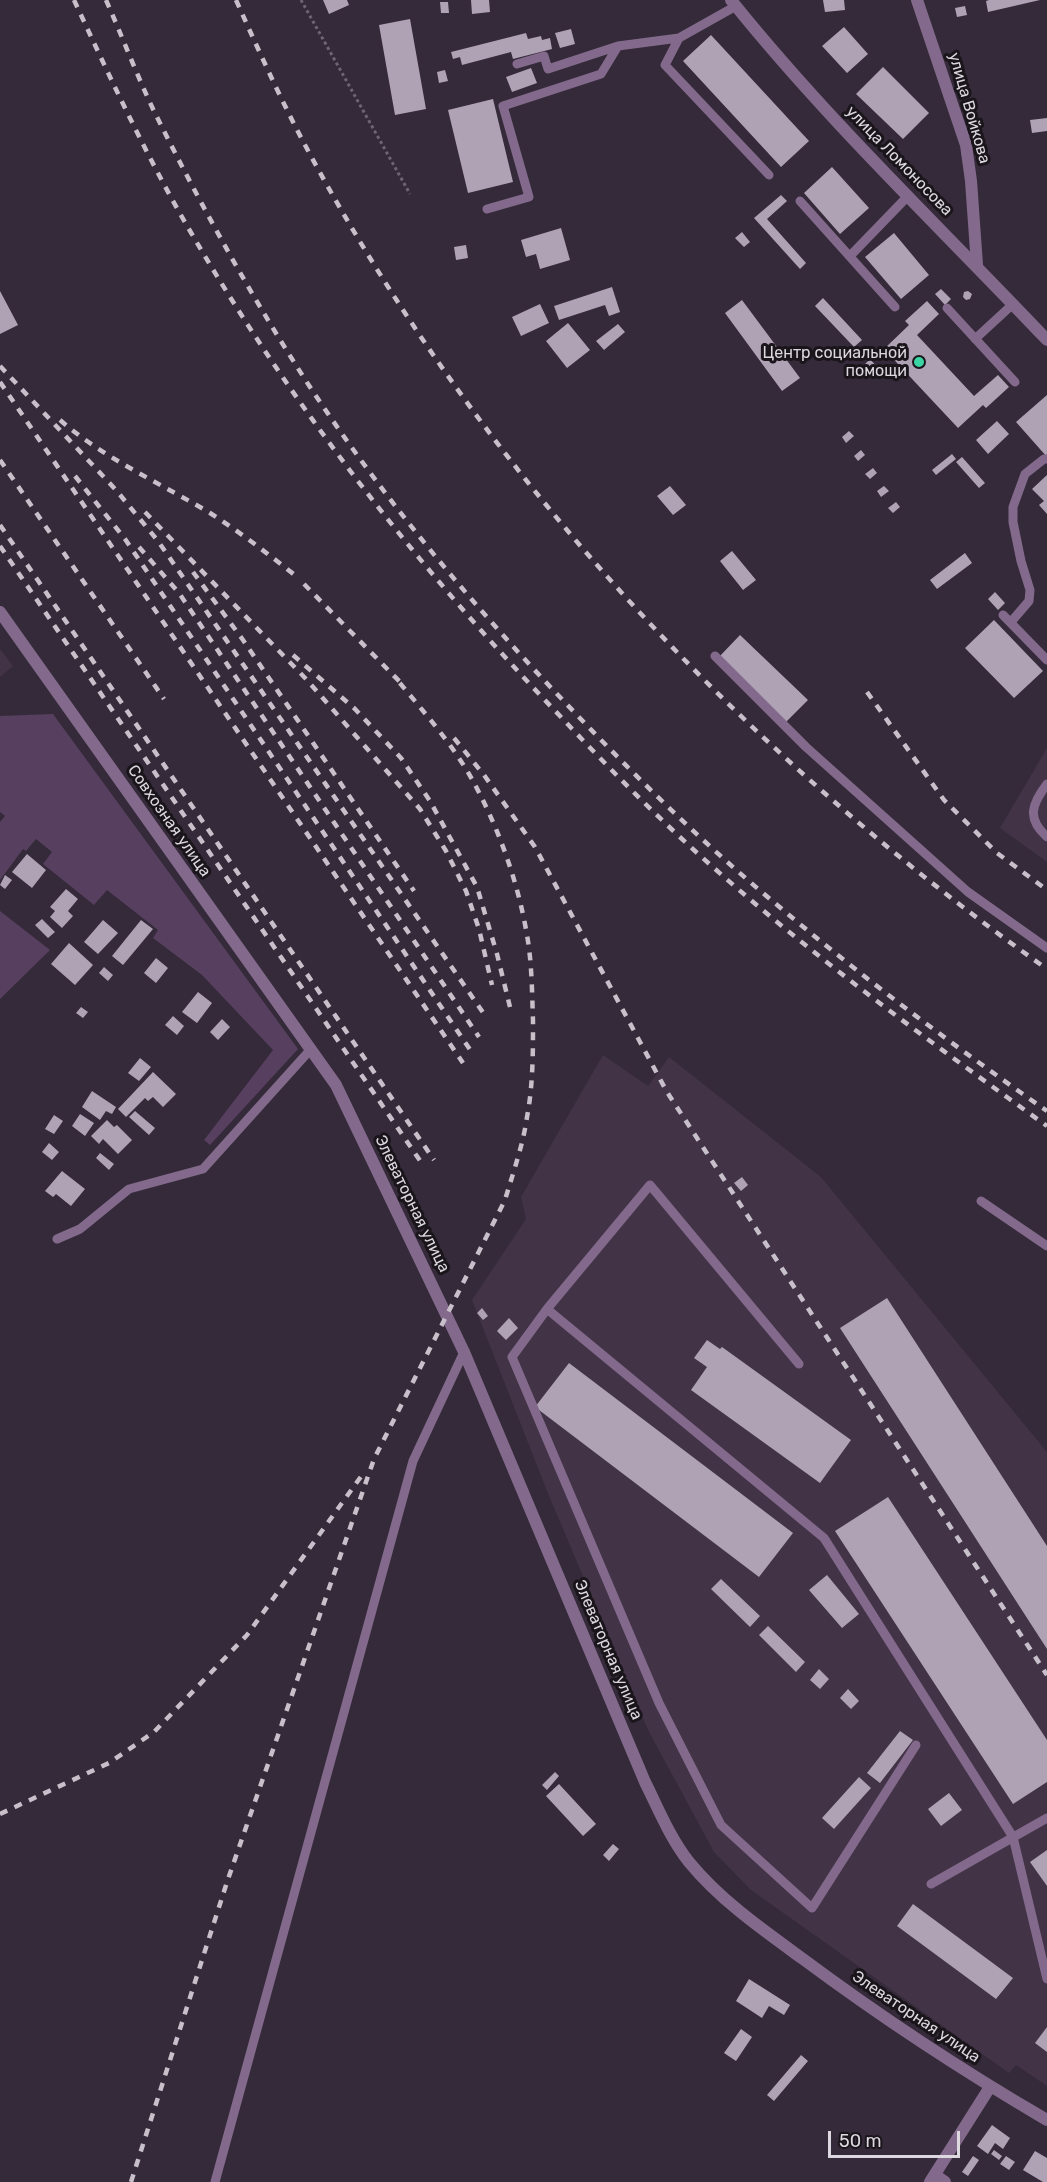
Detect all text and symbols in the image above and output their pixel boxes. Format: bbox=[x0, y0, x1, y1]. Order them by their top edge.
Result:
street label: улица Войкова bbox=[944, 50, 994, 166]
street label: улица Ломоносова bbox=[842, 102, 956, 220]
place label: Центр социальной помощи bbox=[763, 343, 907, 381]
marker: Центр социальной помощи bbox=[912, 355, 926, 369]
street label: Совхозная улица bbox=[123, 761, 215, 881]
street label: Элеваторная улица bbox=[370, 1132, 454, 1276]
street label: Элеваторная улица bbox=[570, 1577, 646, 1723]
street label: Элеваторная улица bbox=[848, 1967, 984, 2067]
scale bar bbox=[831, 2119, 963, 2157]
text: 50 m bbox=[839, 2130, 882, 2152]

